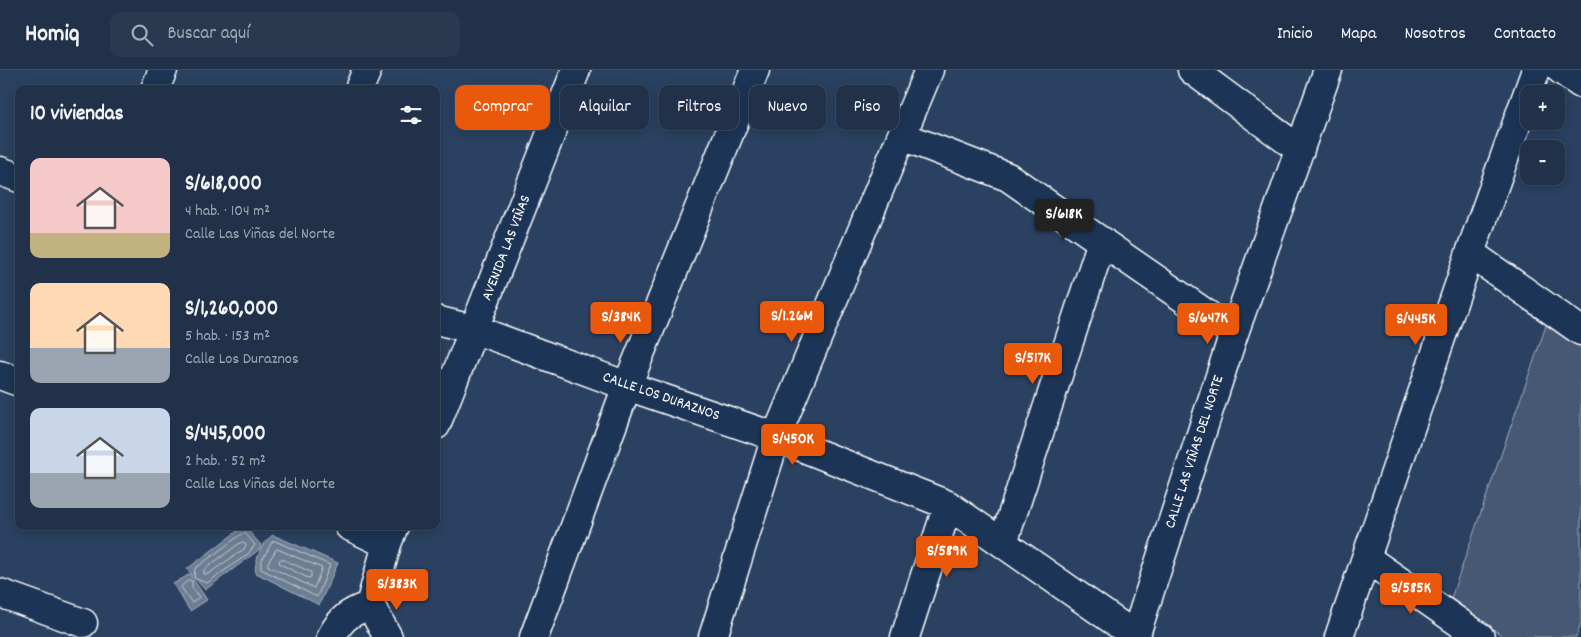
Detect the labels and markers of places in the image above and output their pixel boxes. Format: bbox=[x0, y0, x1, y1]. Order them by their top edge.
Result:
pin: S/618K bbox=[1023, 198, 1105, 241]
pin: S/1.26M bbox=[746, 300, 838, 343]
pin: S/384K bbox=[580, 302, 662, 344]
pin: S/647K bbox=[1167, 302, 1249, 345]
pin: S/445K bbox=[1375, 304, 1457, 346]
pin: S/517K bbox=[992, 342, 1074, 385]
pin: S/450K bbox=[752, 424, 834, 466]
pin: S/589K bbox=[906, 536, 988, 578]
pin: S/383K bbox=[356, 568, 438, 611]
pin: S/585K bbox=[1370, 572, 1452, 615]

